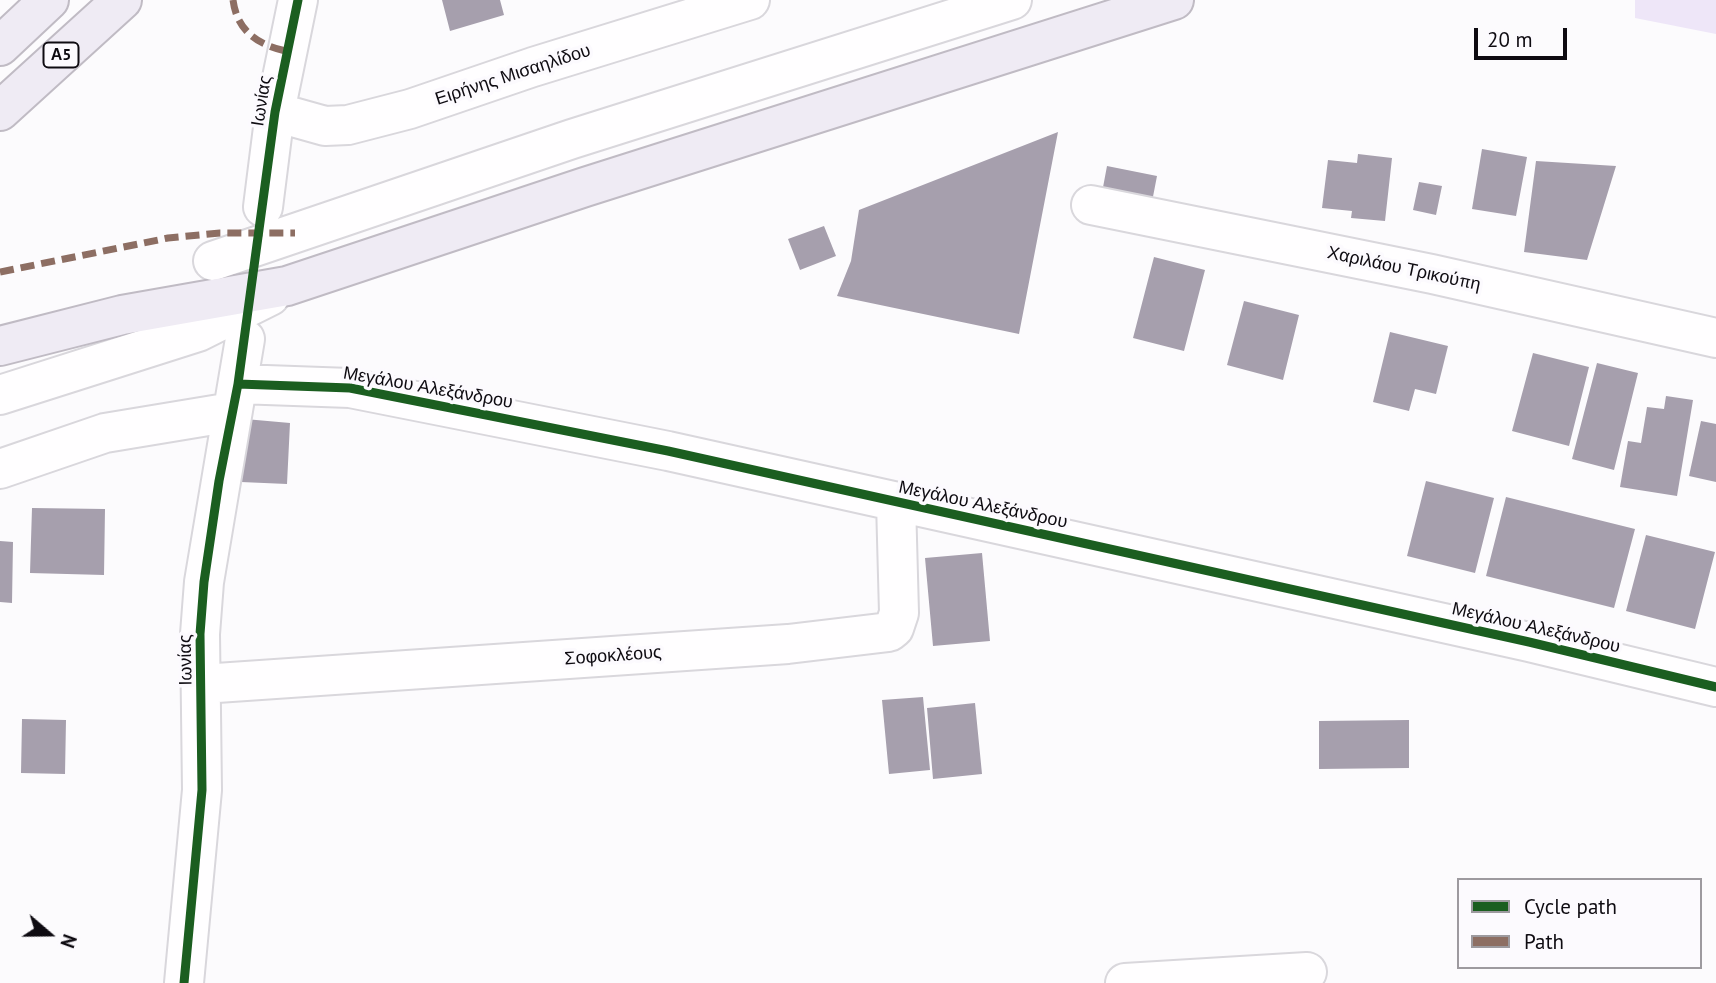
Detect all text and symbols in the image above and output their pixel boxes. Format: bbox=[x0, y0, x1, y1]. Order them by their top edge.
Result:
scale bar bbox=[1478, 14, 1571, 58]
text: 20 m bbox=[1487, 26, 1533, 53]
street label: Ειρήνης Μισαηλίδου bbox=[433, 40, 593, 110]
road number: Α5 bbox=[43, 42, 78, 68]
street label: Ιωνίας bbox=[247, 74, 277, 128]
street label: Χαριλάου Τρικούπη bbox=[1325, 242, 1483, 296]
street label: Μεγάλου Αλεξάνδρου bbox=[341, 362, 515, 414]
street label: Μεγάλου Αλεξάνδρου bbox=[897, 477, 1069, 533]
street label: Μεγάλου Αλεξάνδρου bbox=[1450, 598, 1622, 658]
street label: Ιωνίας bbox=[175, 634, 197, 686]
street label: Σοφοκλέους bbox=[564, 642, 662, 670]
legend bbox=[1457, 878, 1702, 969]
text: Cycle path bbox=[1524, 893, 1617, 920]
north arrow bbox=[14, 899, 84, 969]
text: Path bbox=[1524, 928, 1564, 955]
text: N bbox=[55, 931, 82, 951]

